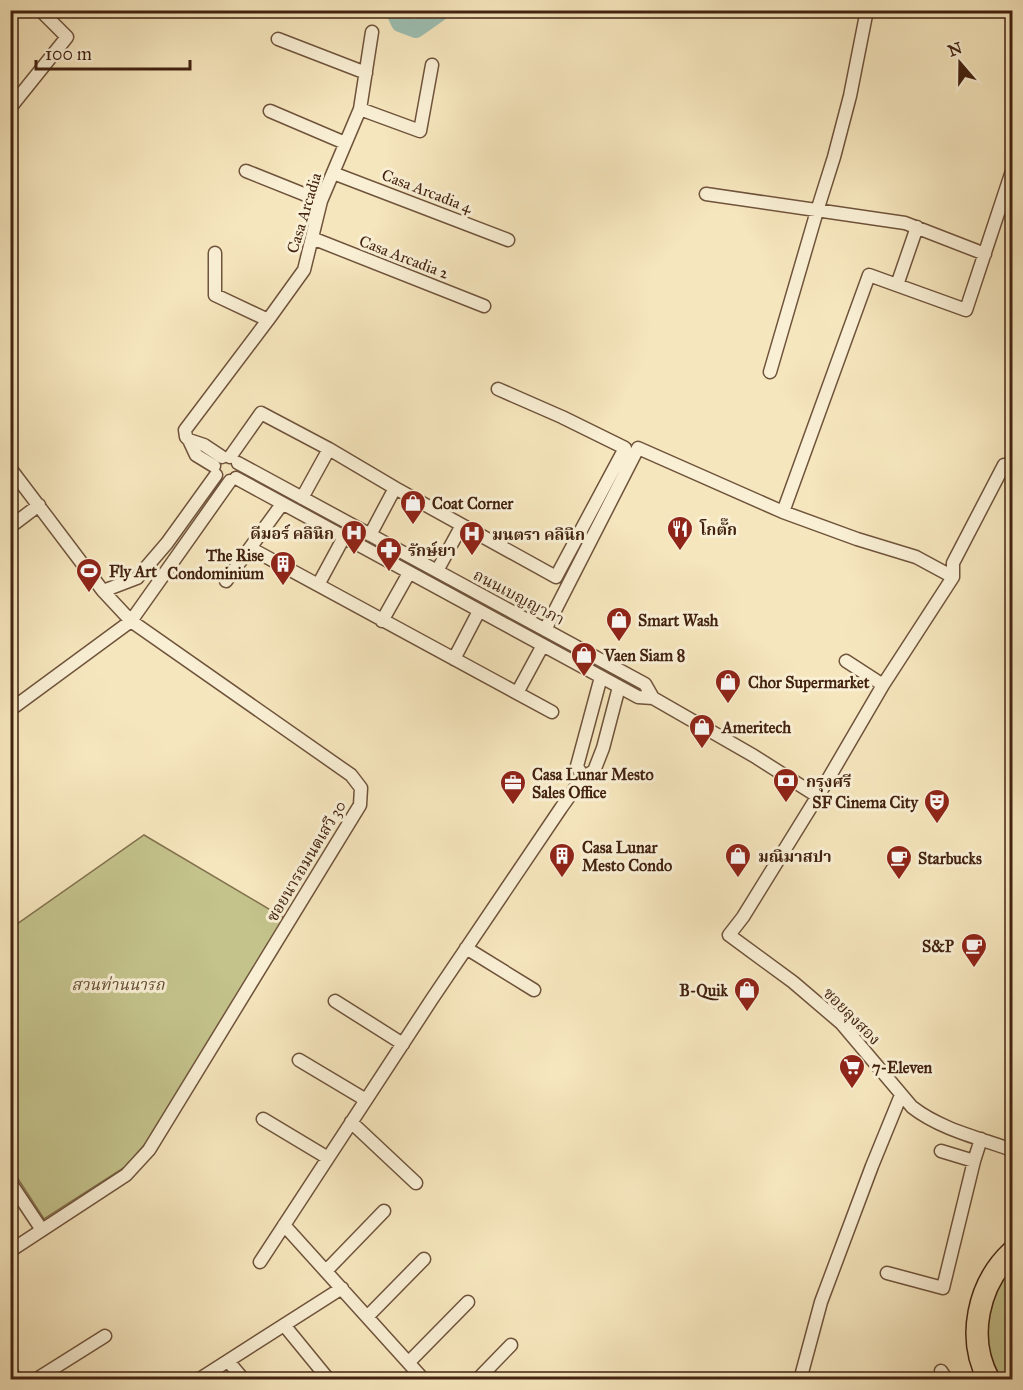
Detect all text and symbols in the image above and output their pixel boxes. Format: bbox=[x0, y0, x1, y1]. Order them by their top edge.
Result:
scale bar bbox=[36, 33, 190, 71]
north arrow bbox=[930, 33, 990, 93]
text: N bbox=[945, 38, 965, 61]
text: 100 m bbox=[45, 43, 92, 65]
street label: Casa Arcadia 4 bbox=[379, 165, 476, 217]
street label: Casa Arcadia bbox=[283, 170, 325, 256]
street label: Casa Arcadia 2 bbox=[357, 231, 452, 283]
shop icon: Coat Corner bbox=[398, 488, 428, 526]
place label: Coat Corner bbox=[432, 494, 514, 513]
restaurant icon: โกตั๊ก bbox=[665, 514, 695, 552]
hospital icon: ดีมอร์ คลินิก bbox=[339, 518, 369, 556]
place label: โกตั๊ก bbox=[699, 518, 737, 539]
hospital icon: มนตรา คลินิก bbox=[457, 519, 487, 557]
place label: ดีมอร์ คลินิก bbox=[250, 524, 334, 543]
place label: มนตรา คลินิก bbox=[492, 525, 585, 544]
pharmacy icon: รักษ์ยา bbox=[374, 535, 404, 573]
place label: รักษ์ยา bbox=[408, 541, 456, 560]
place label: The Rise Condominium bbox=[167, 546, 265, 583]
building icon: The Rise Condominium bbox=[268, 549, 298, 587]
sports icon: Fly Art bbox=[74, 556, 104, 594]
place label: Fly Art bbox=[109, 562, 157, 582]
street label: ถนนเบญญาภา bbox=[470, 565, 568, 629]
shop icon: Smart Wash bbox=[604, 605, 634, 643]
place label: Smart Wash bbox=[638, 611, 719, 630]
shop icon: Vaen Siam 8 bbox=[569, 640, 599, 678]
place label: Vaen Siam 8 bbox=[603, 646, 685, 665]
shop icon: Chor Supermarket bbox=[713, 667, 743, 705]
place label: Chor Supermarket bbox=[748, 673, 870, 693]
shop icon: Ameritech bbox=[687, 712, 717, 750]
place label: Ameritech bbox=[721, 718, 791, 737]
place label: Casa Lunar Mesto Sales Office bbox=[532, 765, 654, 802]
bank icon: กรุงศรี bbox=[771, 766, 801, 804]
office icon: Casa Lunar Mesto Sales Office bbox=[498, 768, 528, 806]
place label: กรุงศรี bbox=[806, 772, 851, 793]
theatre icon: SF Cinema City bbox=[922, 787, 952, 825]
place label: SF Cinema City bbox=[812, 793, 919, 813]
street label: ซอยนารถมนตเสวี 30 bbox=[262, 797, 350, 925]
place label: Casa Lunar Mesto Condo bbox=[582, 838, 672, 875]
building icon: Casa Lunar Mesto Condo bbox=[547, 841, 577, 879]
shop icon: มณิมาสปา bbox=[723, 841, 753, 879]
cafe icon: Starbucks bbox=[884, 843, 914, 881]
place label: มณิมาสปา bbox=[758, 847, 832, 866]
place label: Starbucks bbox=[918, 849, 982, 868]
cafe icon: S&P bbox=[959, 931, 989, 969]
place label: S&P bbox=[922, 937, 955, 956]
park label: สวนท่านนารถ bbox=[71, 975, 166, 994]
shop icon: B-Quik bbox=[732, 975, 762, 1013]
place label: B-Quik bbox=[679, 981, 729, 1001]
street label: ซอยลุงสอง bbox=[818, 983, 885, 1050]
supermarket icon: 7-Eleven bbox=[837, 1052, 867, 1090]
place label: 7-Eleven bbox=[872, 1058, 933, 1077]

